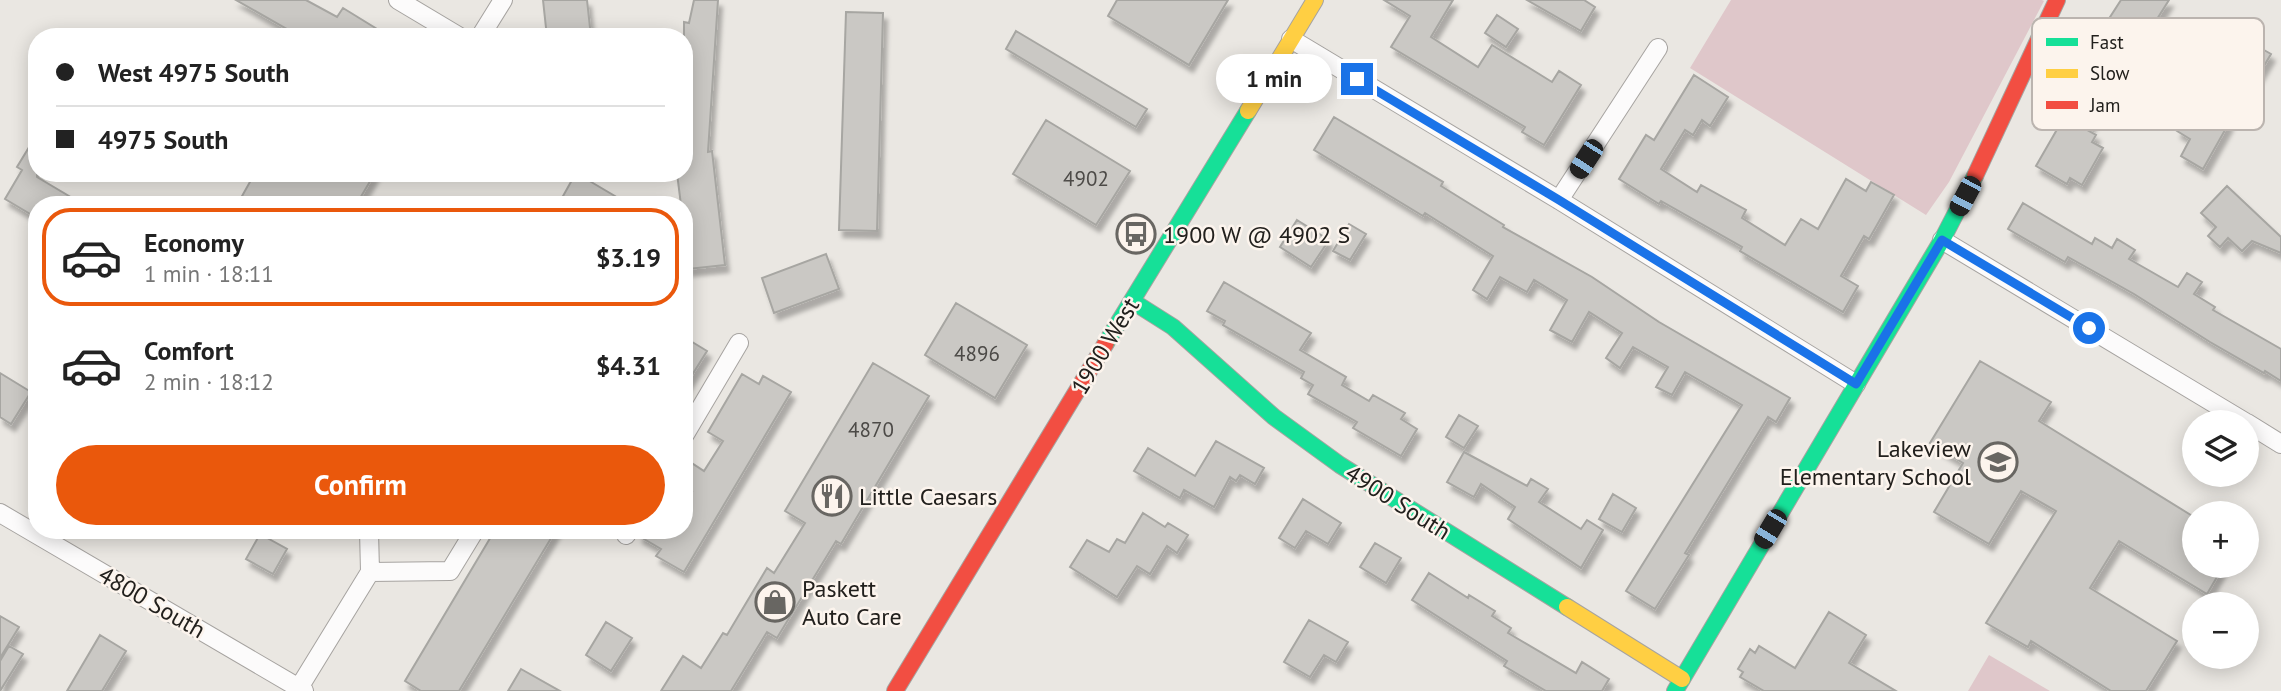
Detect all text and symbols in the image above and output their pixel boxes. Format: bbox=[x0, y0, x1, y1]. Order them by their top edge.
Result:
legend bbox=[2032, 18, 2264, 130]
text: Fast bbox=[2090, 30, 2124, 54]
callout: 1 min bbox=[1217, 55, 1332, 104]
text: West 4975 South bbox=[98, 56, 289, 89]
text: Slow bbox=[2090, 61, 2130, 85]
route end bbox=[1341, 63, 1373, 95]
text: 1 min bbox=[1246, 64, 1302, 93]
text: Jam bbox=[2089, 93, 2120, 117]
text: 4975 South bbox=[98, 123, 229, 156]
car bbox=[1566, 136, 1607, 182]
house number: 4902 bbox=[1063, 165, 1109, 192]
car bbox=[1946, 173, 1985, 219]
bus stop icon: 1900 W @ 4902 S bbox=[1115, 213, 1157, 255]
place label: 1900 W @ 4902 S bbox=[1163, 219, 1350, 250]
icon: car bbox=[60, 226, 123, 289]
text: Economy bbox=[144, 226, 244, 259]
text: $3.19 bbox=[596, 241, 661, 274]
text: 1 min · 18:11 bbox=[144, 259, 274, 288]
street label: 1900 West bbox=[1064, 292, 1146, 400]
route start bbox=[2073, 312, 2105, 344]
icon: car bbox=[60, 334, 123, 397]
text: Comfort bbox=[144, 334, 234, 367]
house number: 4896 bbox=[954, 340, 1000, 367]
text: $4.31 bbox=[596, 349, 661, 382]
text: 2 min · 18:12 bbox=[144, 367, 274, 396]
map controls bbox=[2182, 410, 2259, 669]
button: layers bbox=[2182, 410, 2259, 487]
house number: 4870 bbox=[848, 416, 894, 443]
place label: Lakeview Elementary School bbox=[1780, 433, 1971, 492]
school or university icon: Lakeview Elementary School bbox=[1977, 441, 2019, 483]
button: Confirm bbox=[56, 445, 665, 525]
street label: 4900 South bbox=[1340, 457, 1456, 547]
restaurant icon: Little Caesars bbox=[811, 475, 853, 517]
place label: Little Caesars bbox=[859, 481, 997, 512]
button: + bbox=[2182, 501, 2259, 578]
car bbox=[1751, 506, 1790, 552]
street label: 4800 South bbox=[93, 559, 211, 645]
place label: Paskett Auto Care bbox=[802, 573, 902, 632]
shop icon: Paskett Auto Care bbox=[754, 581, 796, 623]
button: − bbox=[2182, 592, 2259, 669]

